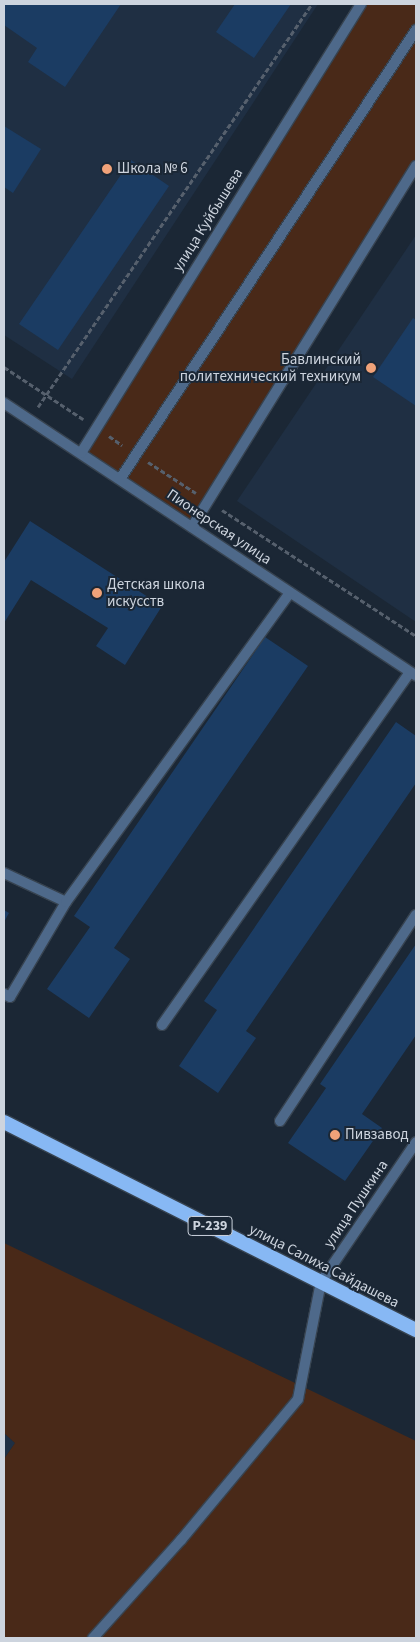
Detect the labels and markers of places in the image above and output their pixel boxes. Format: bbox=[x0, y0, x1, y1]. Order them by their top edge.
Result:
place label: Школа № 6 bbox=[117, 160, 188, 178]
marker: Школа № 6 bbox=[101, 163, 113, 175]
place label: Бавлинский политехнический техникум bbox=[180, 350, 361, 385]
marker: Бавлинский политехнический техникум bbox=[365, 362, 377, 374]
place label: Детская школа искусств bbox=[107, 575, 205, 610]
marker: Детская школа искусств bbox=[91, 587, 103, 599]
place label: Пивзавод bbox=[345, 1126, 409, 1144]
marker: Пивзавод bbox=[329, 1129, 341, 1141]

